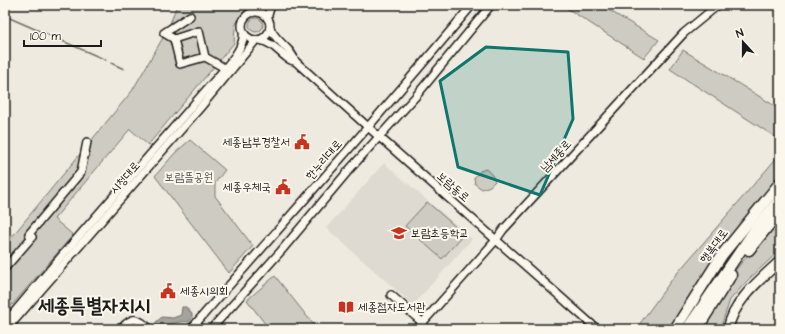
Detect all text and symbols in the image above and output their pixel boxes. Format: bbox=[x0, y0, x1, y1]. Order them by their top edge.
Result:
scale bar bbox=[24, 22, 101, 48]
north arrow bbox=[723, 22, 763, 62]
text: N bbox=[734, 25, 746, 41]
text: 100 m bbox=[30, 28, 61, 45]
public building icon: 세종남부경찰서 bbox=[293, 133, 311, 151]
place label: 세종남부경찰서 bbox=[222, 134, 290, 151]
street label: 한누리대로 bbox=[302, 136, 346, 184]
street label: 남세종로 bbox=[537, 136, 575, 176]
street label: 시청대로 bbox=[106, 158, 144, 198]
street label: 보람동로 bbox=[433, 168, 473, 206]
park label: 보람뜰공원 bbox=[165, 169, 213, 186]
public building icon: 세종우체국 bbox=[274, 178, 292, 196]
place label: 세종우체국 bbox=[223, 179, 271, 196]
school or university icon: 보람초등학교 bbox=[390, 224, 408, 242]
place label: 보람초등학교 bbox=[411, 225, 469, 242]
street label: 행복대로 bbox=[696, 225, 732, 267]
public building icon: 세종시의회 bbox=[159, 282, 177, 300]
place label: 세종시의회 bbox=[180, 283, 228, 300]
district label: 세종특별자치시 bbox=[38, 292, 150, 320]
library icon: 세종점자도서관 bbox=[337, 298, 355, 316]
place label: 세종점자도서관 bbox=[358, 299, 426, 316]

